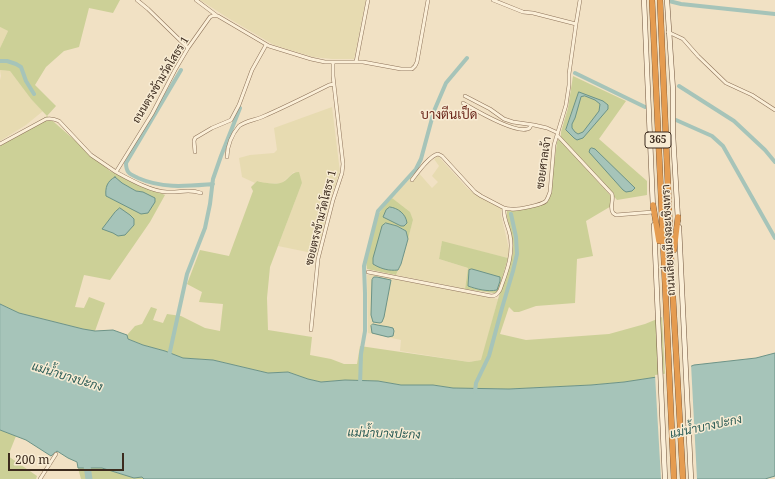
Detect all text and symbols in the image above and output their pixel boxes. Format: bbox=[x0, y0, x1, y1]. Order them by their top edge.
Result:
street label: ถนนตรงข้ามวัดโสธร 1 bbox=[130, 34, 192, 126]
district label: บางตีนเป็ด bbox=[420, 107, 478, 123]
road number: 365 bbox=[645, 132, 671, 148]
street label: ซอยศาลเจ้า bbox=[534, 136, 554, 190]
street label: ซอยตรงข้ามวัดโสธร 1 bbox=[303, 169, 339, 267]
street label: ถนนเลี่ยงเมืองฉะเชิงเทรา bbox=[659, 184, 679, 296]
water label: แม่น้ำบางปะกง bbox=[30, 359, 104, 395]
water label: แม่น้ำบางปะกง bbox=[669, 412, 743, 442]
water label: แม่น้ำบางปะกง bbox=[347, 426, 421, 442]
scale bar bbox=[10, 445, 126, 471]
text: 200 m bbox=[15, 451, 50, 468]

